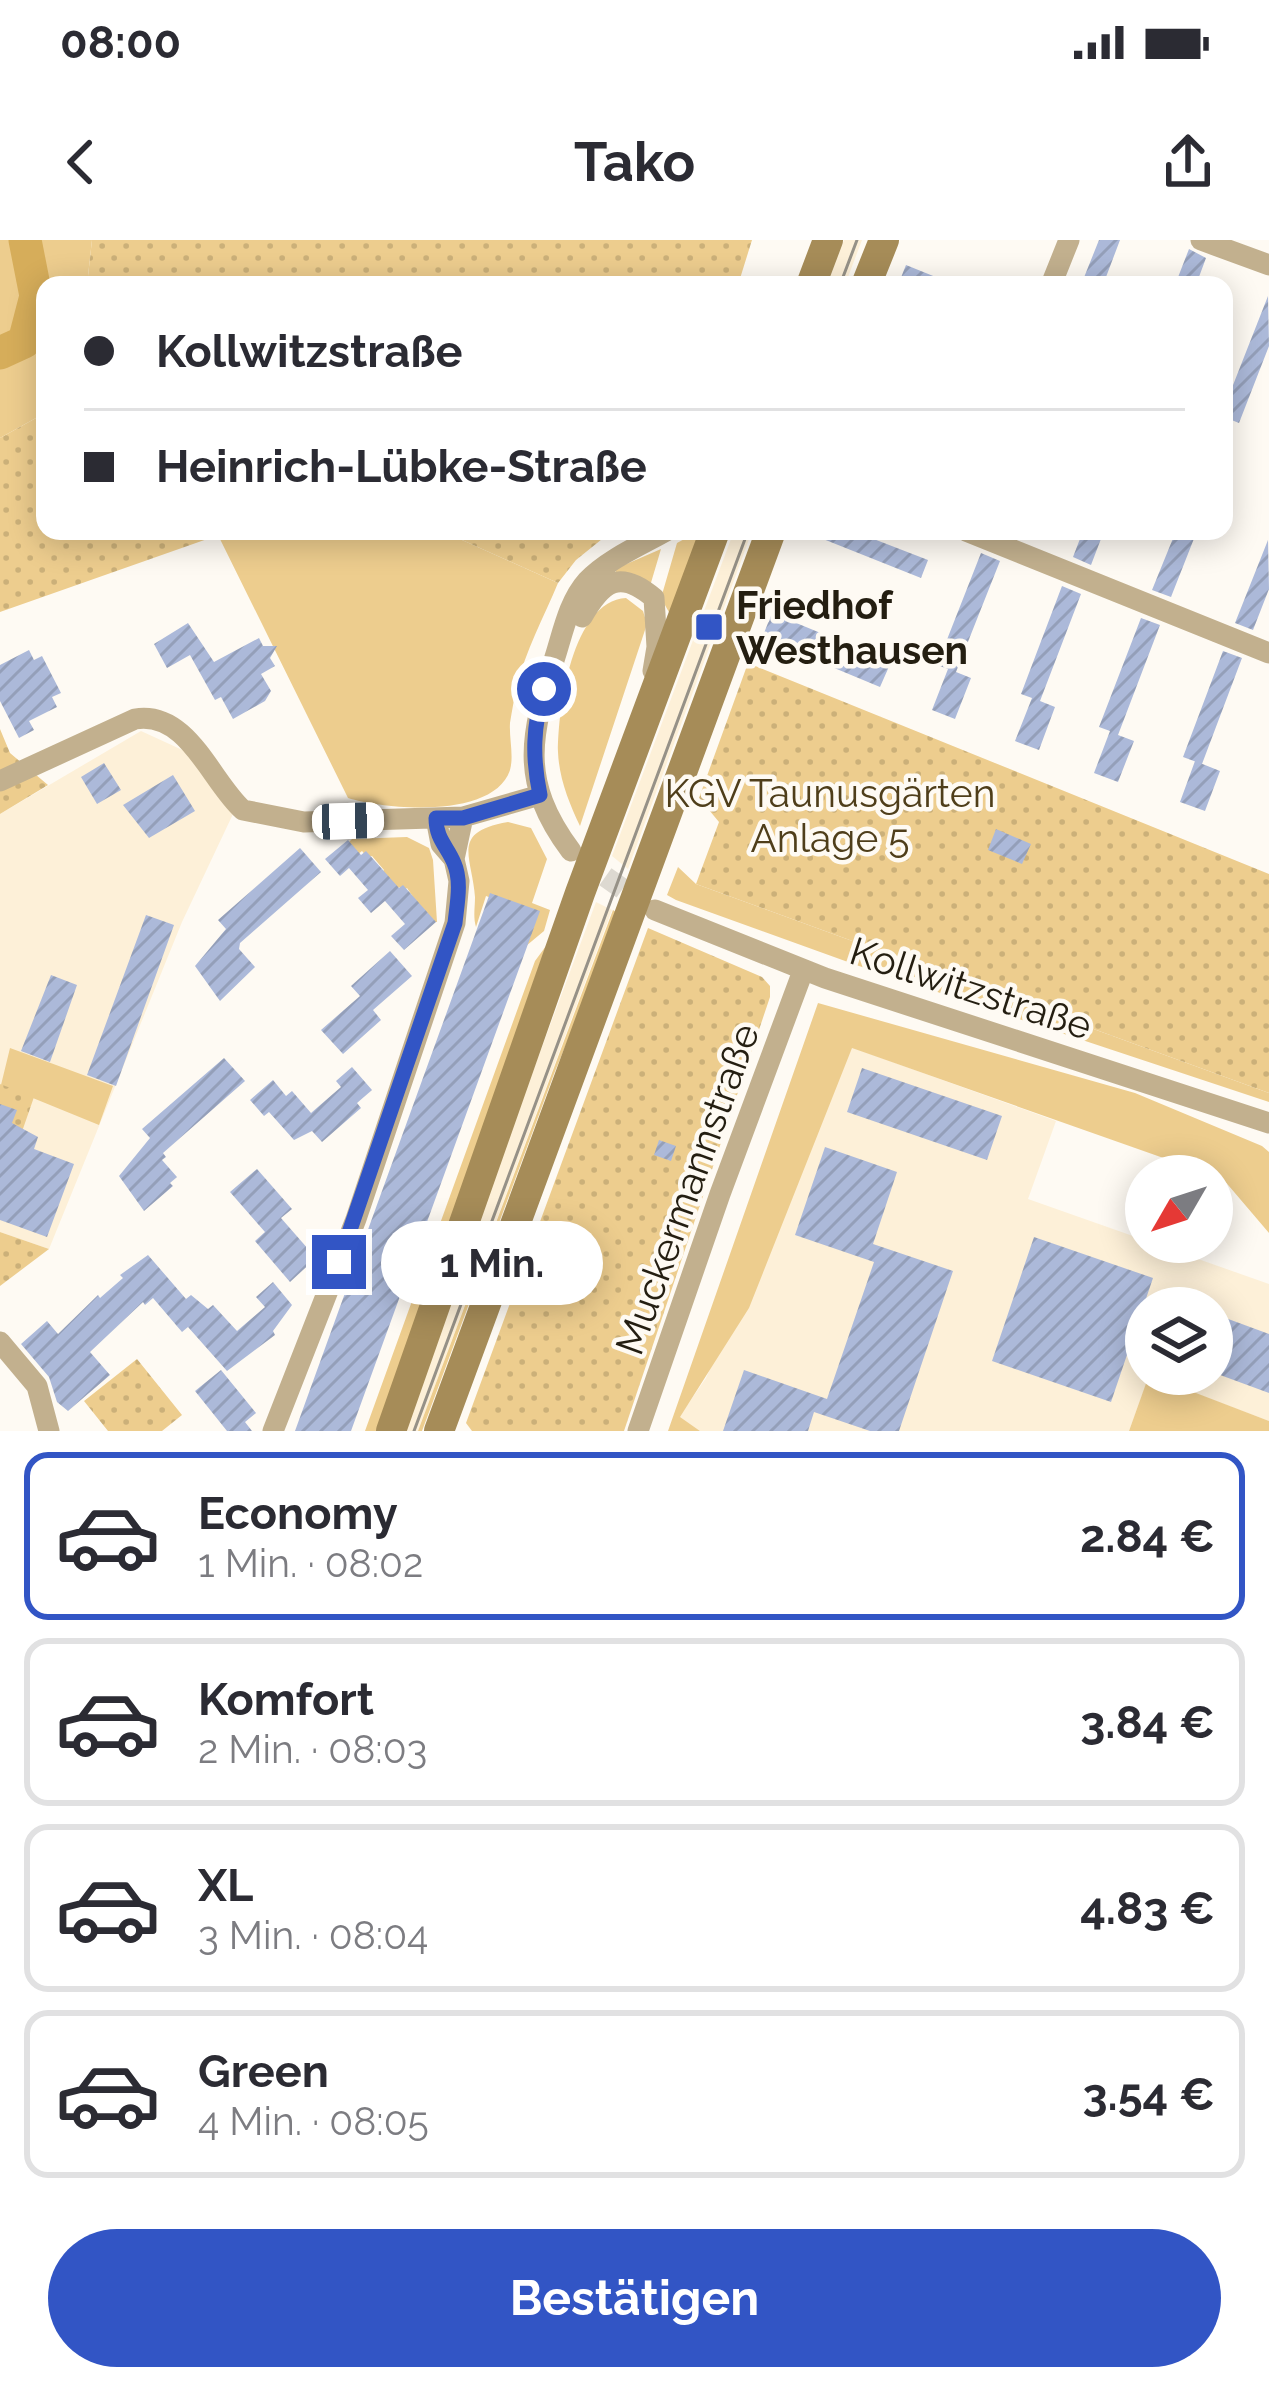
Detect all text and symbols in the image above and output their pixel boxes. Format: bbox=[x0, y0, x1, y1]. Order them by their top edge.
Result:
text: 08:00 bbox=[60, 16, 181, 69]
icon: back bbox=[48, 129, 114, 195]
icon: share bbox=[1155, 129, 1221, 195]
text: Tako bbox=[574, 130, 695, 194]
text: Kollwitzstraße bbox=[156, 325, 462, 378]
text: Heinrich-Lübke-Straße bbox=[156, 440, 647, 493]
place label: Friedhof Westhausen bbox=[736, 582, 968, 673]
marker: Friedhof Westhausen bbox=[693, 611, 725, 643]
route start bbox=[517, 662, 571, 716]
park label: KGV Taunusgärten Anlage 5 bbox=[665, 770, 995, 861]
car bbox=[311, 802, 385, 840]
street label: Kollwitzstraße bbox=[844, 927, 1098, 1049]
street label: Muckermannstraße bbox=[606, 1017, 768, 1361]
north arrow bbox=[1125, 1155, 1233, 1263]
map controls bbox=[1125, 1155, 1233, 1395]
callout: 1 Min. bbox=[381, 1220, 603, 1304]
route end bbox=[312, 1235, 366, 1289]
text: 1 Min. bbox=[440, 1240, 544, 1286]
button: layers bbox=[1125, 1287, 1233, 1395]
icon: car bbox=[54, 1482, 162, 1590]
text: Economy bbox=[198, 1487, 398, 1540]
text: 2.84 € bbox=[1080, 1510, 1215, 1563]
text: 1 Min. · 08:02 bbox=[198, 1540, 423, 1586]
icon: car bbox=[54, 1668, 162, 1776]
text: Komfort bbox=[198, 1673, 374, 1726]
text: 3.84 € bbox=[1080, 1696, 1215, 1749]
text: 2 Min. · 08:03 bbox=[198, 1726, 427, 1772]
icon: car bbox=[54, 1854, 162, 1962]
text: XL bbox=[198, 1859, 253, 1912]
text: 4.83 € bbox=[1080, 1882, 1215, 1935]
text: 3 Min. · 08:04 bbox=[198, 1912, 428, 1958]
icon: car bbox=[54, 2040, 162, 2148]
text: Green bbox=[198, 2045, 329, 2098]
text: 3.54 € bbox=[1082, 2068, 1215, 2121]
text: 4 Min. · 08:05 bbox=[198, 2098, 429, 2144]
button: Bestätigen bbox=[48, 2229, 1221, 2367]

